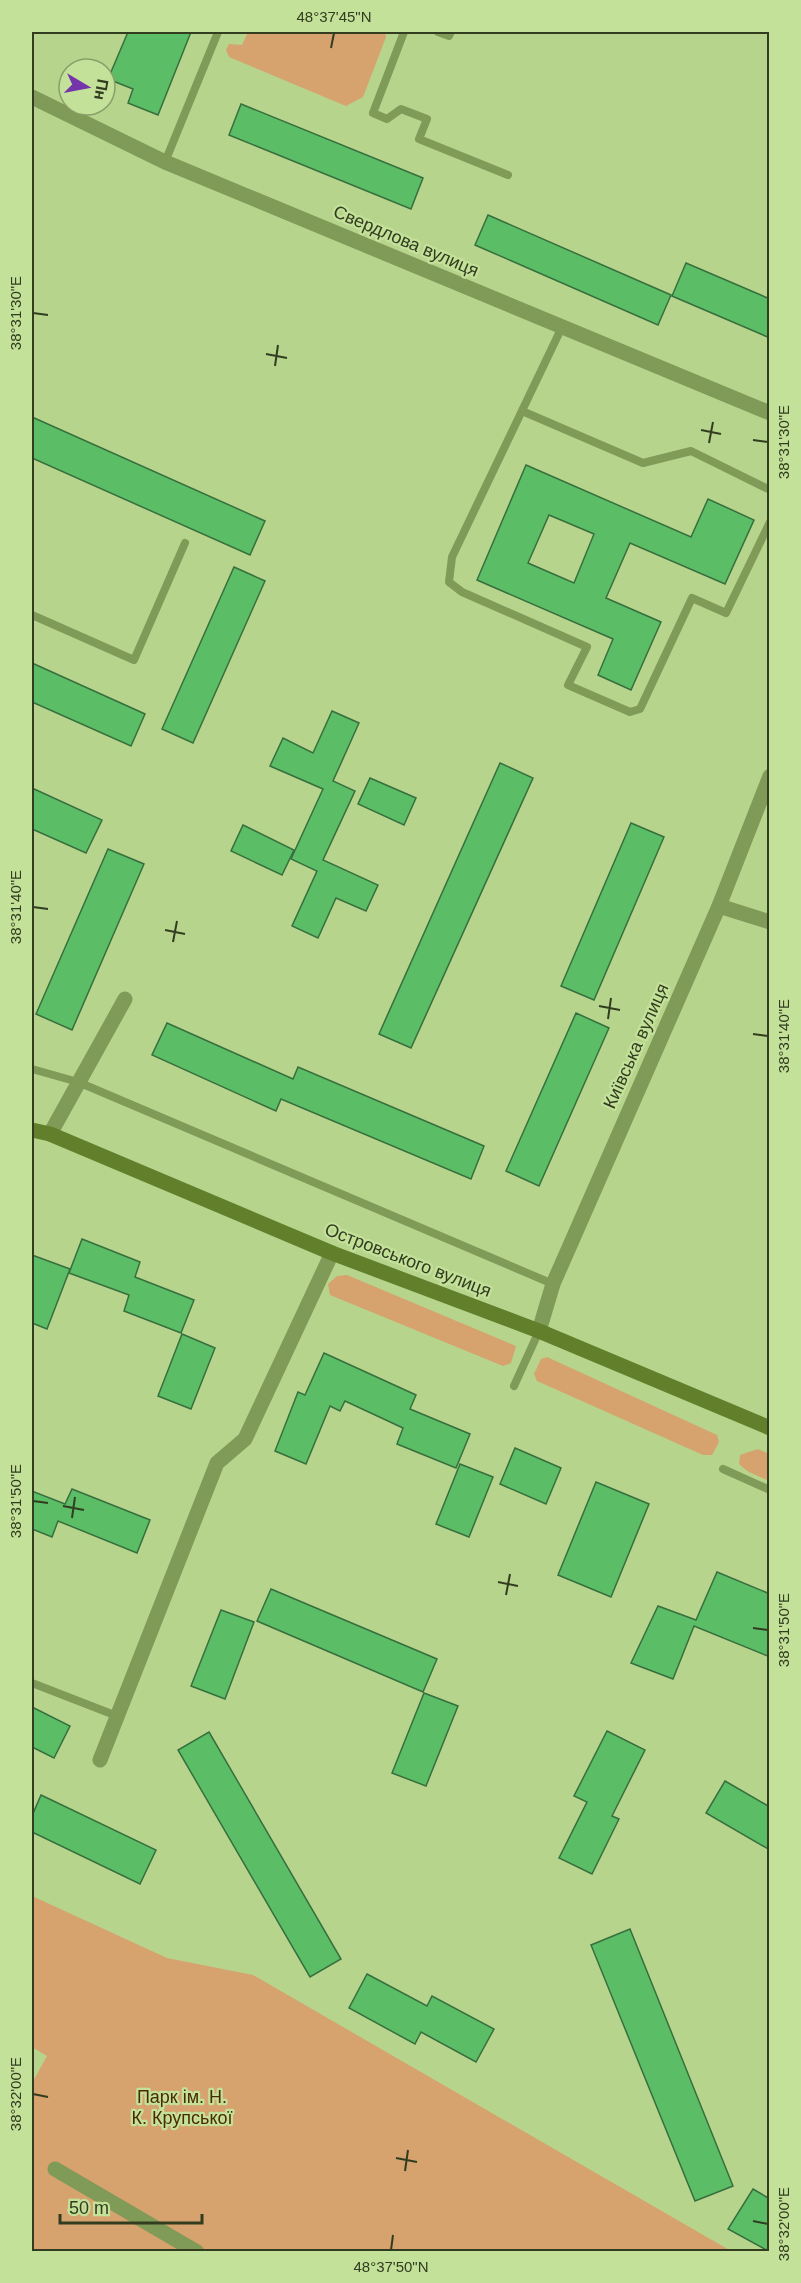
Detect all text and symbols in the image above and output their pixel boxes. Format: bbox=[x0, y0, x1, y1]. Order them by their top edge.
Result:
text: 48°37'45"N bbox=[296, 8, 372, 25]
north arrow bbox=[57, 57, 117, 117]
text: Пн bbox=[91, 78, 111, 101]
street label: Свердлова вулиця bbox=[330, 201, 482, 281]
text: 38°31'30"E bbox=[7, 276, 24, 350]
text: 38°31'30"E bbox=[775, 405, 792, 479]
text: 38°31'40"E bbox=[7, 870, 24, 944]
street label: Київська вулиця bbox=[599, 980, 673, 1112]
text: 38°31'40"E bbox=[775, 999, 792, 1073]
street label: Островського вулиця bbox=[322, 1219, 494, 1301]
text: 38°31'50"E bbox=[7, 1464, 24, 1538]
text: 38°31'50"E bbox=[775, 1593, 792, 1667]
text: 38°32'00"E bbox=[7, 2057, 24, 2131]
park label: Парк ім. Н. К. Крупської bbox=[132, 2087, 233, 2128]
scale bar bbox=[60, 2187, 202, 2225]
text: 38°32'00"E bbox=[775, 2187, 792, 2261]
text: 50 m bbox=[69, 2198, 109, 2218]
text: 48°37'50"N bbox=[353, 2258, 429, 2275]

